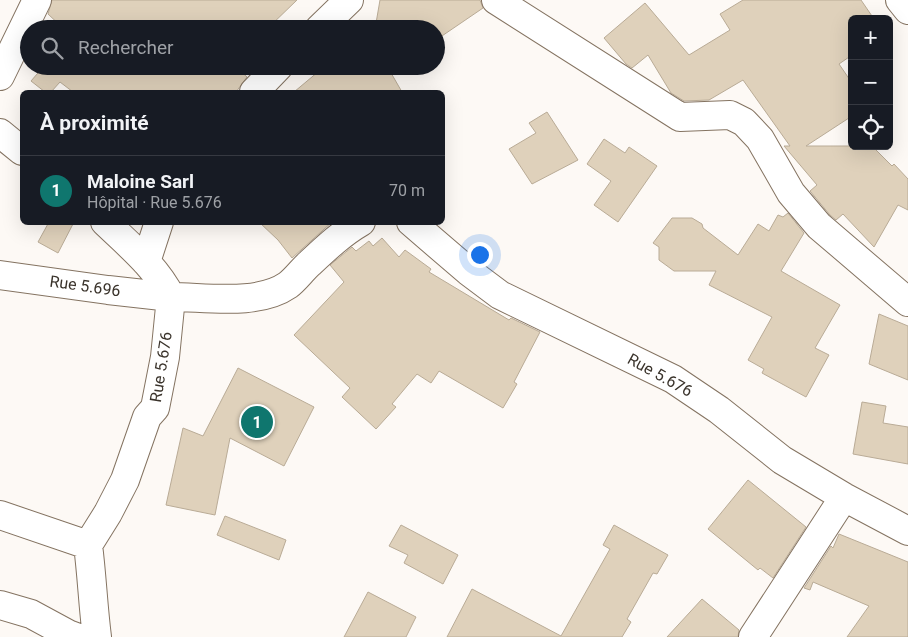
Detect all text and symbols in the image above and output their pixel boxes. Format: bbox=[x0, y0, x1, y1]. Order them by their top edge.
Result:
map controls bbox=[848, 15, 893, 150]
button: + bbox=[848, 15, 893, 60]
search box bbox=[20, 20, 445, 75]
icon: search bbox=[38, 34, 66, 62]
text: Rechercher bbox=[78, 36, 173, 59]
button: − bbox=[848, 60, 893, 105]
button: locate bbox=[848, 105, 893, 150]
text: À proximité bbox=[40, 111, 149, 135]
text: Maloine Sarl bbox=[87, 170, 194, 193]
text: 1 bbox=[51, 181, 61, 200]
text: 70 m bbox=[389, 181, 425, 200]
text: Hôpital · Rue 5.676 bbox=[87, 193, 222, 212]
your location bbox=[467, 242, 493, 268]
street label: Rue 5.696 bbox=[48, 272, 122, 300]
street label: Rue 5.676 bbox=[146, 330, 176, 404]
street label: Rue 5.676 bbox=[624, 349, 696, 401]
pin: 1 bbox=[241, 403, 273, 441]

